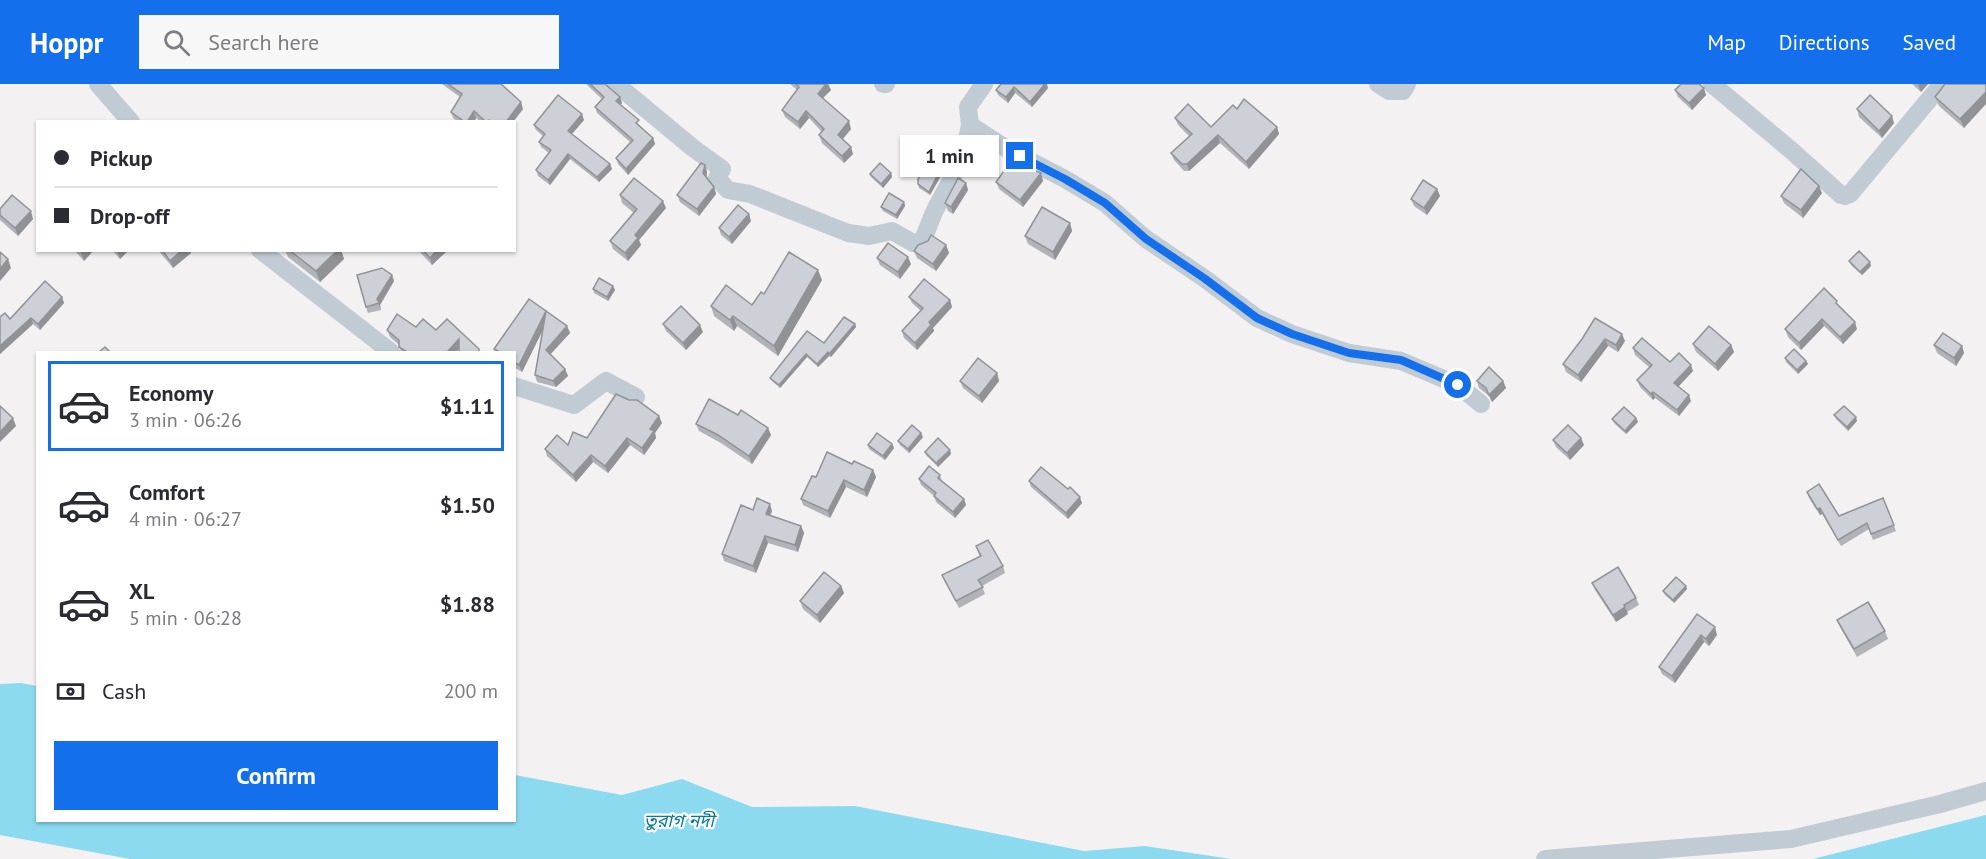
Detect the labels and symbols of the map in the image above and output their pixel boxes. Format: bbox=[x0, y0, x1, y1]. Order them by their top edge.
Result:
callout: 1 min bbox=[900, 135, 999, 177]
route end bbox=[1006, 142, 1033, 169]
route start bbox=[1444, 371, 1471, 398]
water label: তুরাগ নদী bbox=[644, 809, 717, 832]

